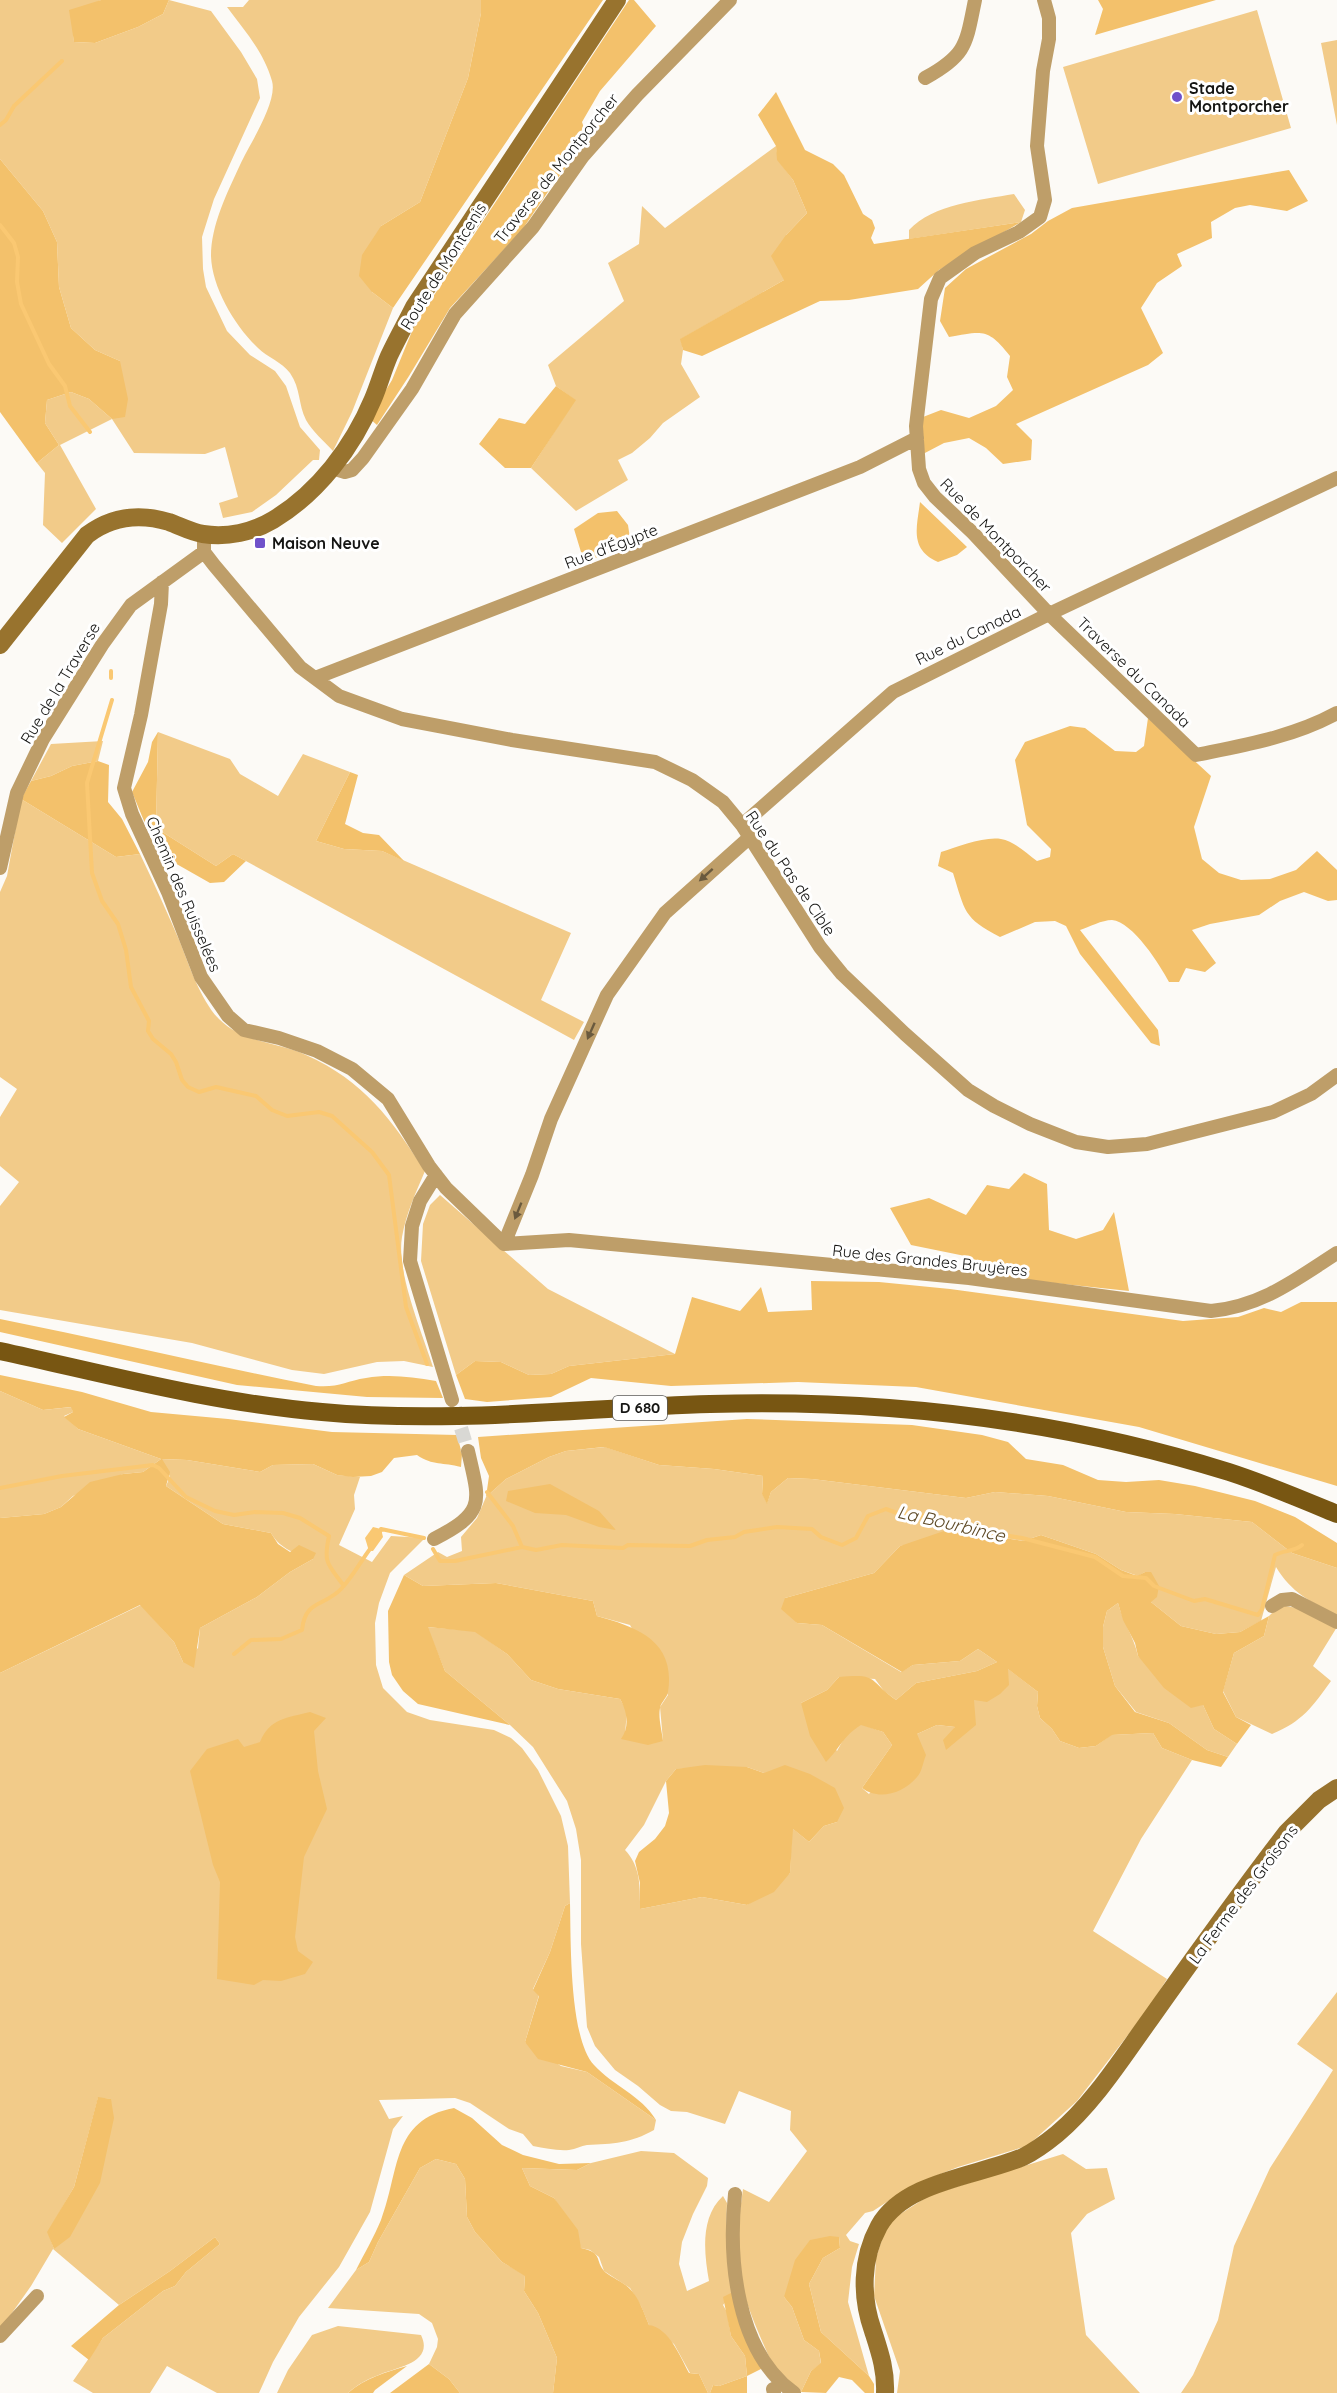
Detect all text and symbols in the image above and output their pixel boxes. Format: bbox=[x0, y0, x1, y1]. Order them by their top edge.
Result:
place label: Stade Montporcher bbox=[1189, 78, 1289, 116]
street label: Traverse de Montporcher bbox=[489, 89, 623, 247]
marker: Stade Montporcher bbox=[1170, 90, 1184, 104]
street label: Route de Montcenis bbox=[396, 199, 490, 333]
street label: Rue de Montporcher bbox=[936, 474, 1056, 596]
street label: Rue d'Égypte bbox=[562, 519, 660, 573]
place label: Maison Neuve bbox=[272, 533, 380, 553]
marker: Maison Neuve bbox=[253, 536, 267, 550]
street label: Rue du Canada bbox=[912, 601, 1024, 669]
street label: Traverse du Canada bbox=[1073, 613, 1195, 731]
street label: Rue de la Traverse bbox=[16, 619, 104, 747]
street label: Rue du Pas de Cible bbox=[742, 807, 840, 939]
street label: Chemin des Ruisselées bbox=[142, 813, 226, 975]
one-way arrow bbox=[698, 868, 713, 882]
one-way arrow bbox=[586, 1022, 596, 1040]
one-way arrow bbox=[512, 1202, 522, 1220]
street label: Rue des Grandes Bruyères bbox=[831, 1240, 1029, 1280]
road number: D 680 bbox=[613, 1396, 667, 1420]
water label: La Bourbince bbox=[895, 1500, 1008, 1547]
street label: La Ferme des Groisons bbox=[1184, 1820, 1302, 1968]

